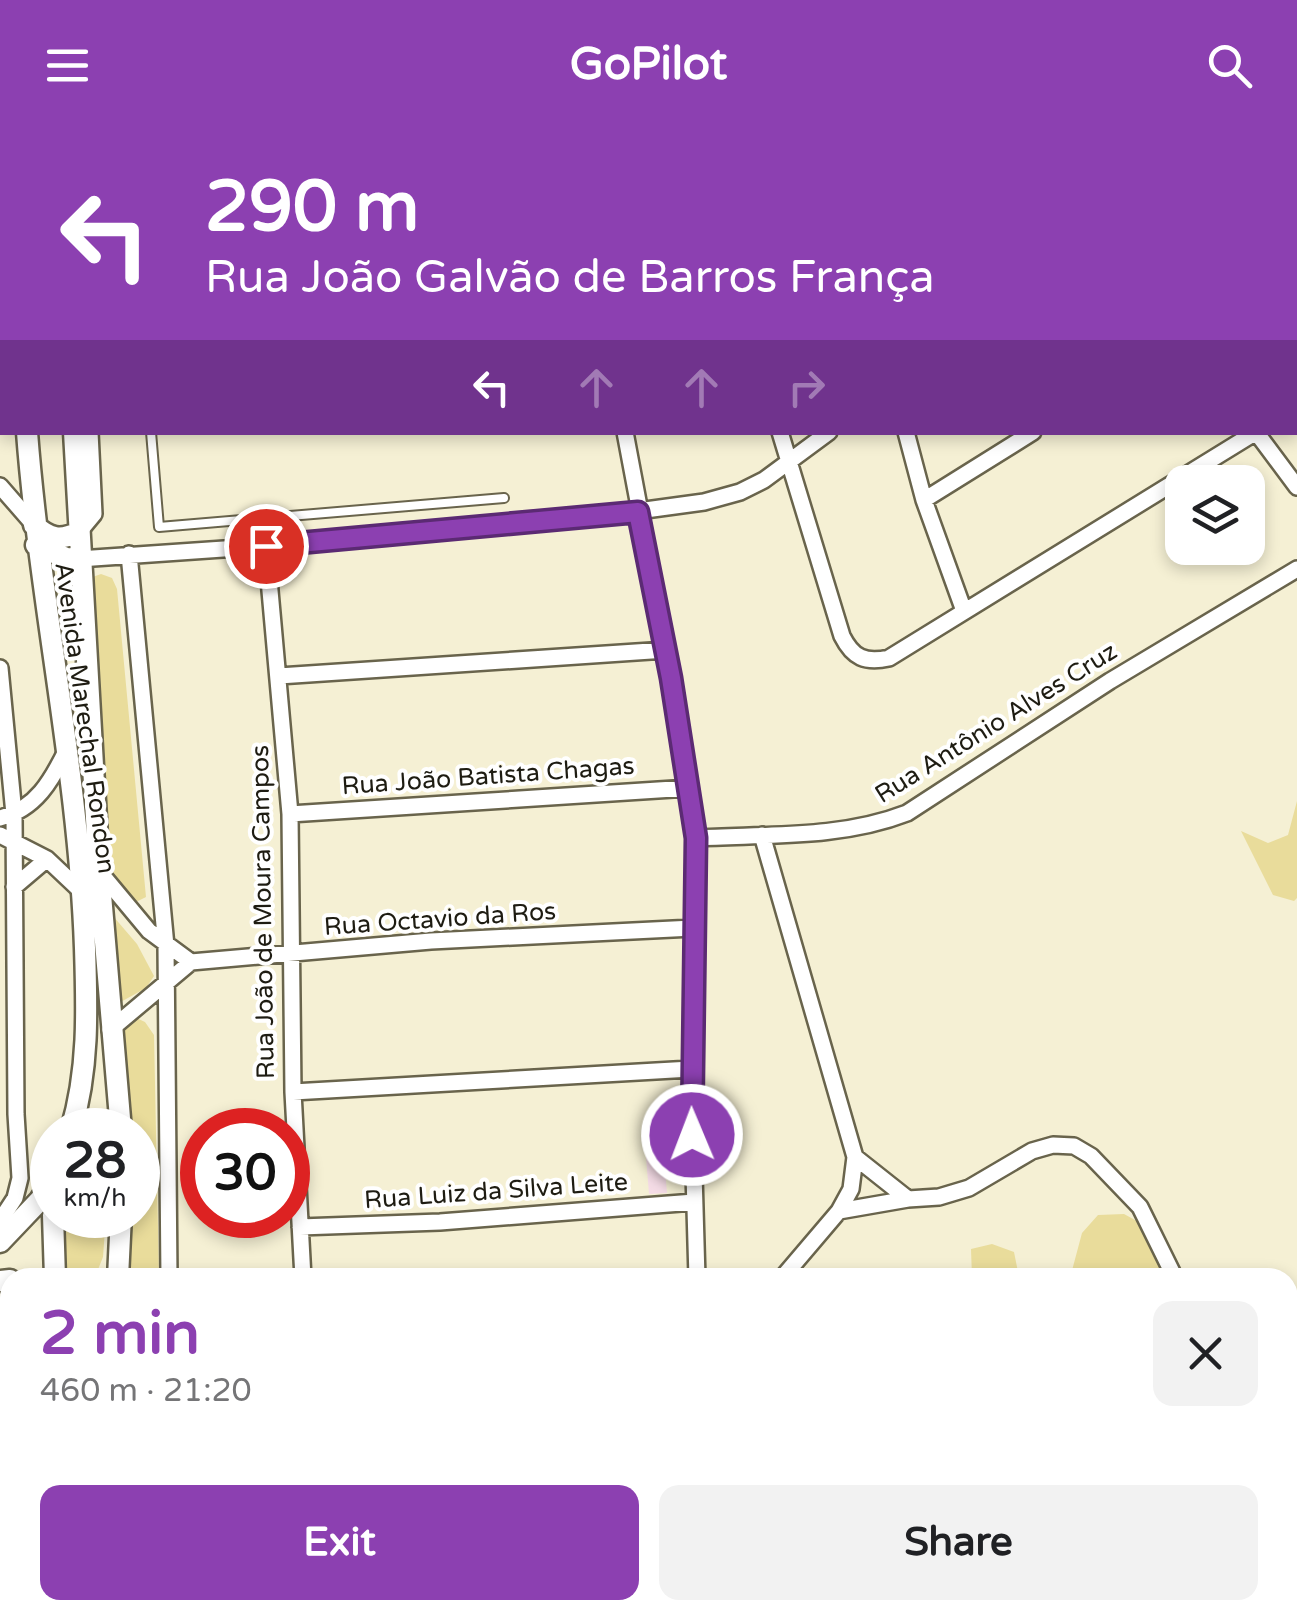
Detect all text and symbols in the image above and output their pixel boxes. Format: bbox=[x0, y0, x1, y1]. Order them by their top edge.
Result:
icon: menu bbox=[40, 38, 95, 93]
text: GoPilot bbox=[570, 38, 727, 92]
icon: search bbox=[1202, 38, 1257, 93]
text: 290 m bbox=[205, 166, 419, 250]
icon: left bbox=[40, 170, 170, 300]
text: Rua João Galvão de Barros França bbox=[205, 251, 934, 305]
icon: left bbox=[464, 360, 519, 415]
icon: ahead bbox=[569, 360, 624, 415]
icon: ahead bbox=[674, 360, 729, 415]
icon: right bbox=[779, 360, 834, 415]
map controls bbox=[1165, 465, 1265, 565]
button: layers bbox=[1165, 465, 1265, 565]
pin bbox=[224, 504, 309, 589]
icon: arrive bbox=[239, 519, 294, 574]
street label: Avenida Marechal Rondon bbox=[48, 560, 122, 876]
street label: Rua Antônio Alves Cruz bbox=[869, 636, 1123, 810]
street label: Rua João de Moura Campos bbox=[245, 745, 281, 1079]
street label: Rua João Batista Chagas bbox=[341, 751, 635, 801]
street label: Rua Octavio da Ros bbox=[323, 896, 557, 942]
position arrow bbox=[640, 1083, 744, 1187]
speed limit sign: 30 bbox=[180, 1108, 310, 1238]
text: 28 bbox=[64, 1131, 126, 1191]
street label: Rua Luiz da Silva Leite bbox=[363, 1167, 629, 1215]
text: km/h bbox=[64, 1183, 126, 1213]
text: 2 min bbox=[40, 1298, 200, 1370]
button: close bbox=[1153, 1301, 1258, 1406]
text: 460 m · 21:20 bbox=[40, 1372, 252, 1410]
button: Exit bbox=[40, 1485, 639, 1600]
button: Share bbox=[659, 1485, 1258, 1600]

